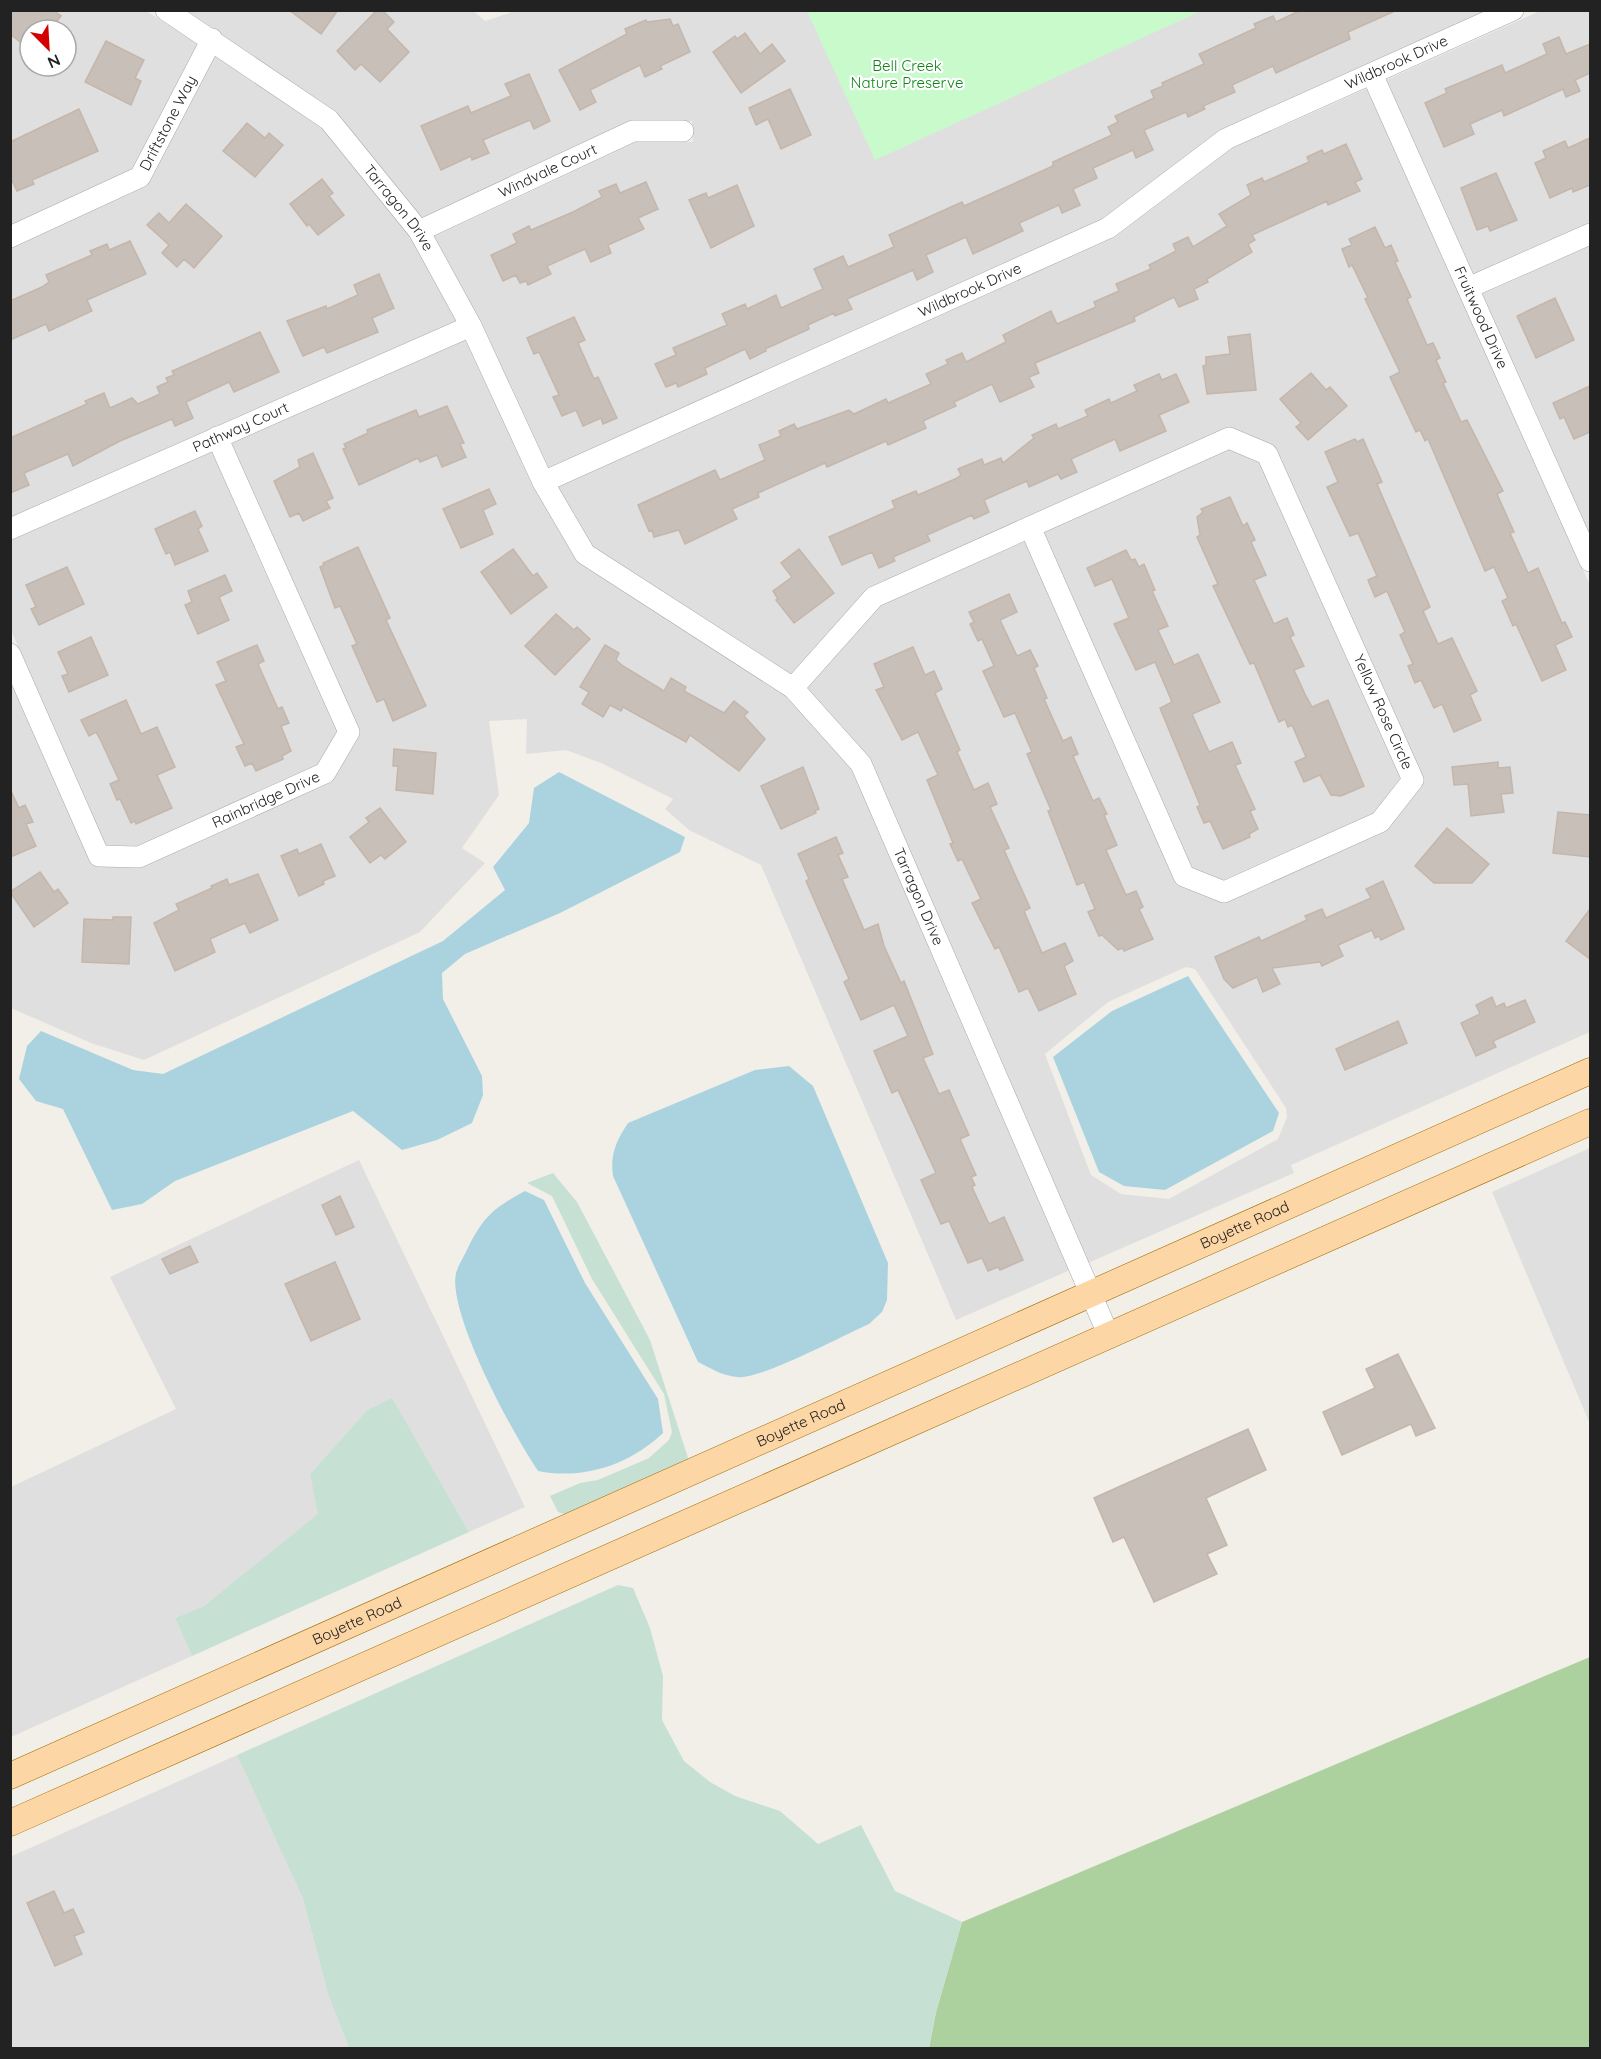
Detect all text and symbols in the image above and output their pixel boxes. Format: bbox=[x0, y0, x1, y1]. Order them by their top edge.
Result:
north arrow bbox=[18, 18, 78, 78]
street label: Wildbrook Drive bbox=[1342, 31, 1451, 93]
text: N bbox=[45, 50, 64, 73]
park label: Bell Creek Nature Preserve bbox=[851, 56, 963, 92]
street label: Driftstone Way bbox=[135, 72, 200, 174]
street label: Windvale Court bbox=[495, 139, 600, 202]
street label: Tarragon Drive bbox=[360, 161, 438, 254]
street label: Wildbrook Drive bbox=[915, 258, 1024, 321]
street label: Fruitwood Drive bbox=[1450, 263, 1513, 372]
street label: Pathway Court bbox=[189, 398, 291, 456]
street label: Yellow Rose Circle bbox=[1350, 651, 1417, 772]
street label: Rainbridge Drive bbox=[209, 767, 323, 832]
street label: Tarragon Drive bbox=[890, 845, 948, 948]
street label: Boyette Road bbox=[1197, 1196, 1292, 1253]
street label: Boyette Road bbox=[753, 1394, 848, 1451]
street label: Boyette Road bbox=[309, 1593, 404, 1649]

